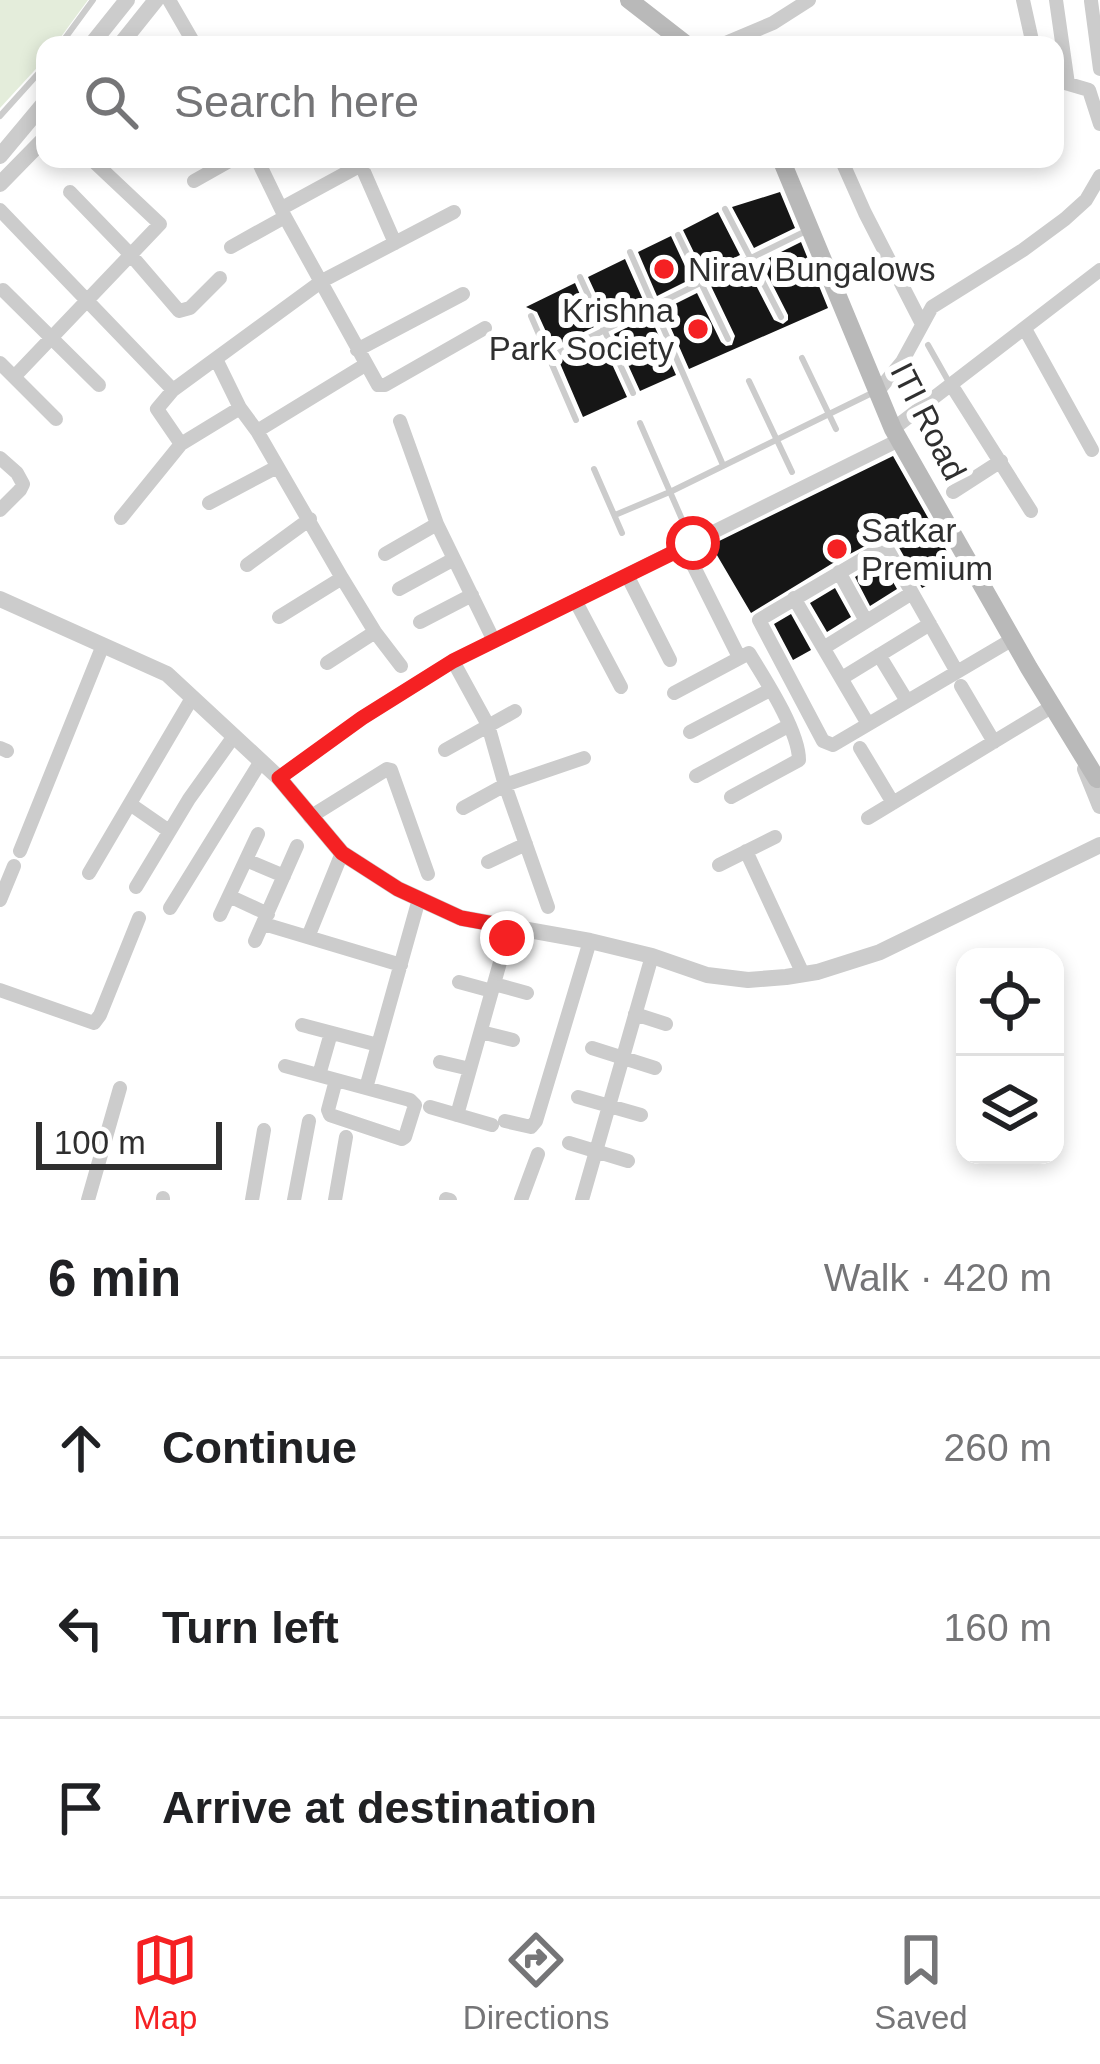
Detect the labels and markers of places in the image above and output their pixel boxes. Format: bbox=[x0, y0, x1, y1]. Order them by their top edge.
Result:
place label: Nirav Bungalows bbox=[688, 251, 936, 288]
marker: Nirav Bungalows bbox=[651, 256, 677, 282]
place label: Krishna Park Society bbox=[489, 292, 675, 367]
marker: Krishna Park Society bbox=[685, 316, 711, 342]
place label: Satkar Premium bbox=[861, 512, 993, 587]
marker: Satkar Premium bbox=[824, 536, 850, 562]

